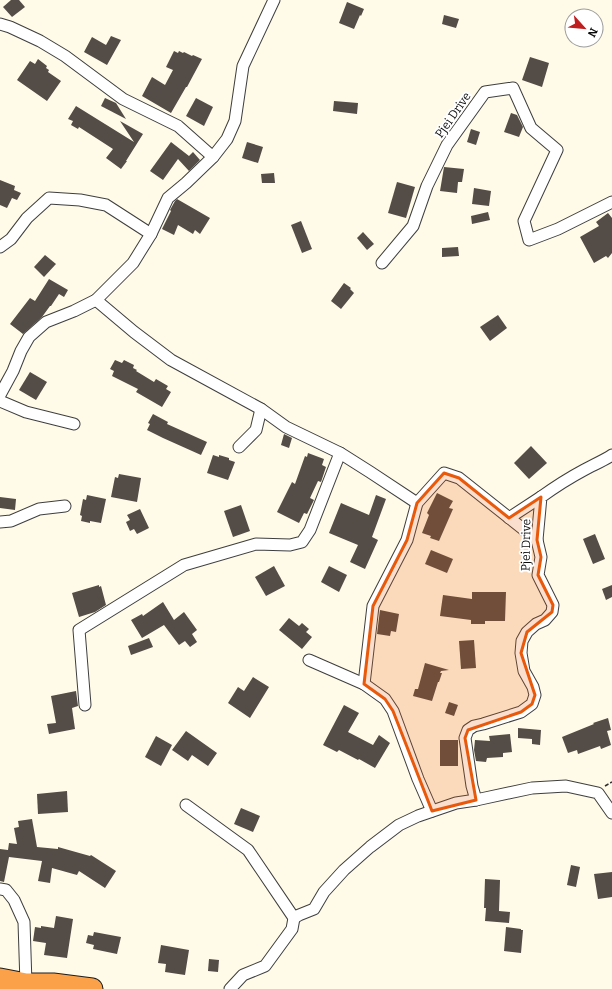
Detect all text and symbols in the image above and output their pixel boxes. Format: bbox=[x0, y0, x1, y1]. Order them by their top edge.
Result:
north arrow bbox=[564, 8, 604, 48]
text: N bbox=[585, 26, 600, 39]
street label: Pjei Drive bbox=[432, 90, 474, 140]
street label: Pjei Drive bbox=[519, 519, 533, 571]

